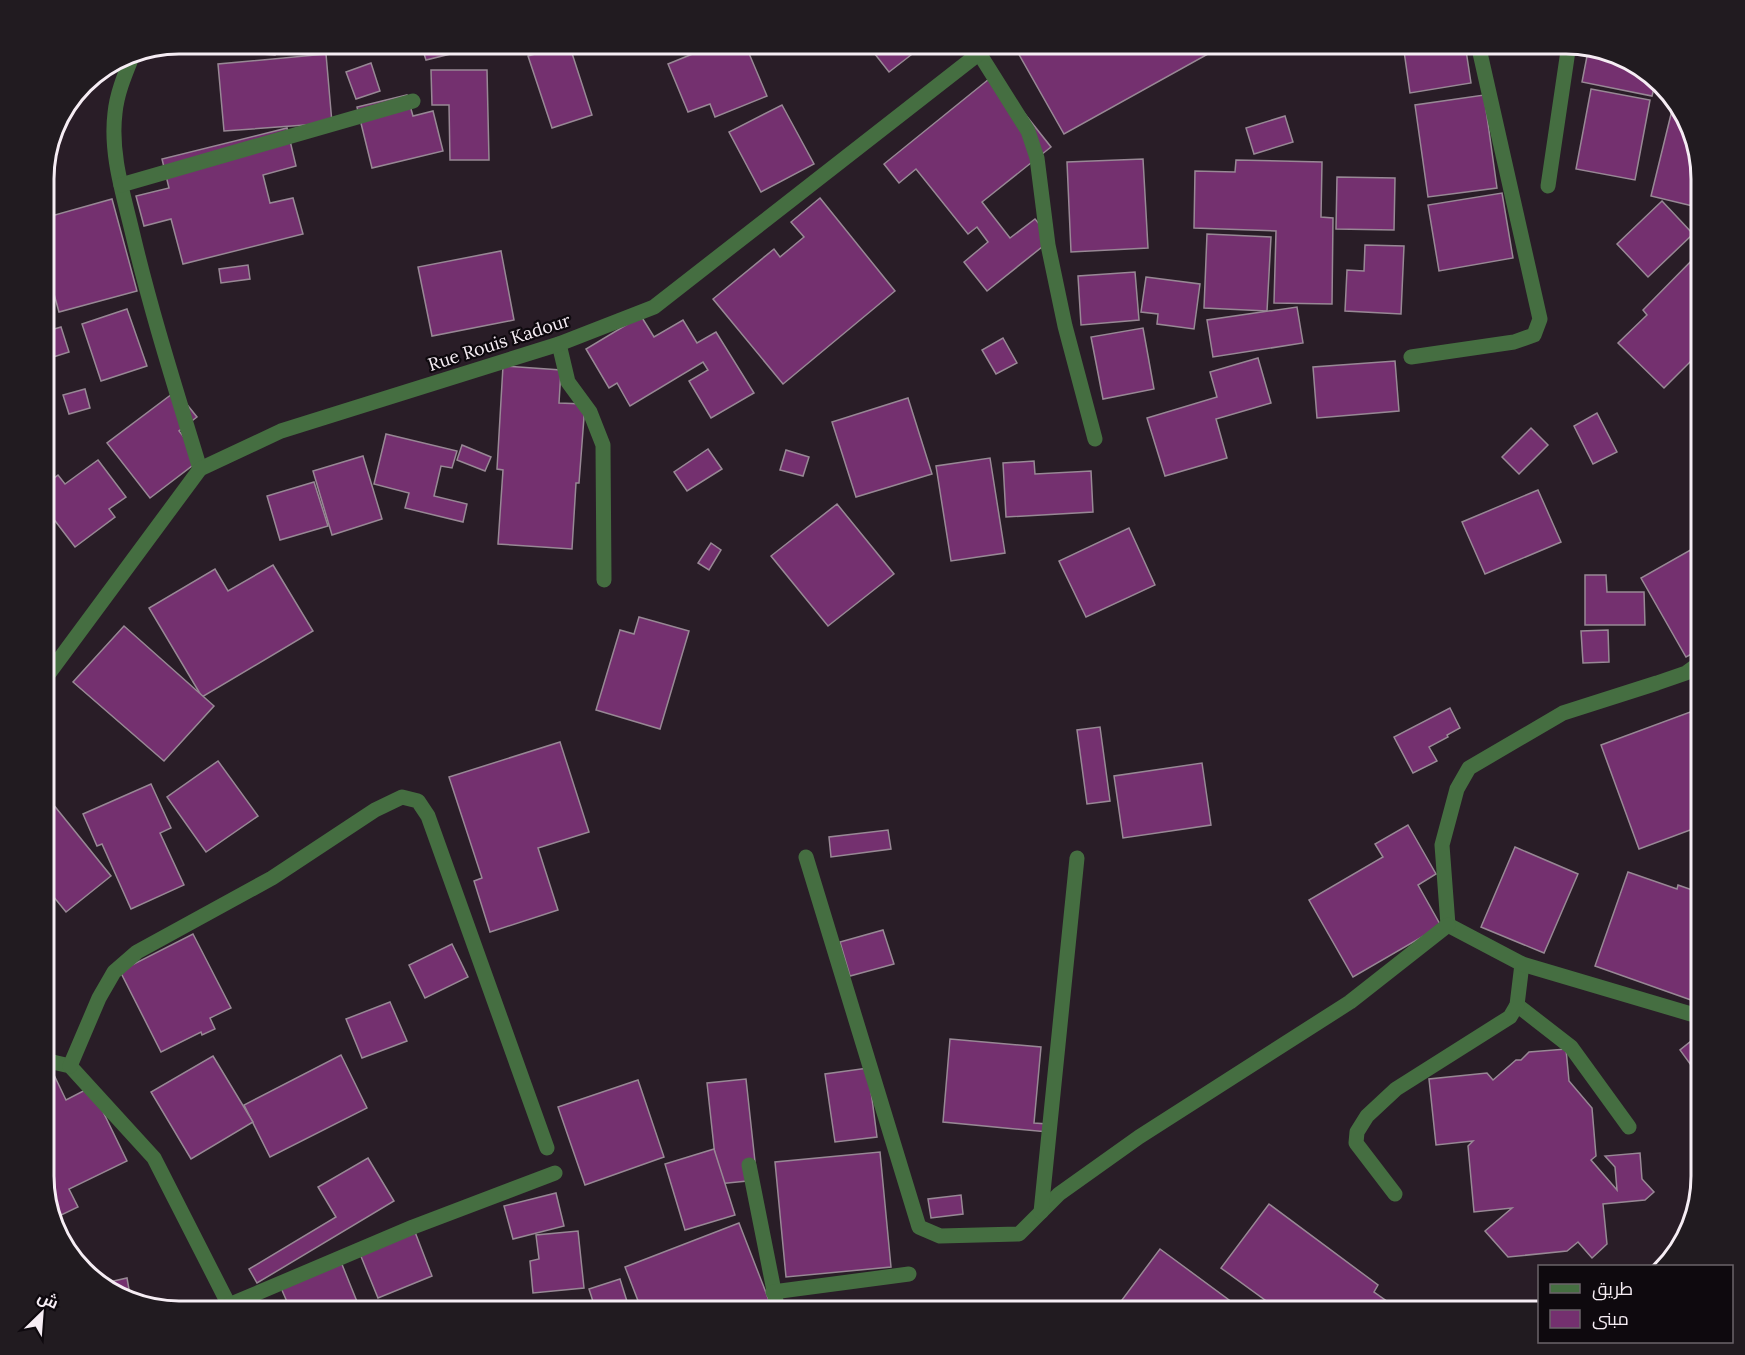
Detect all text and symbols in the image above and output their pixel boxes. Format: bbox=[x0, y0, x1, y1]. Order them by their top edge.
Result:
street label: Rue Rouis Kadour bbox=[425, 308, 573, 376]
legend bbox=[1538, 1265, 1733, 1343]
text: طريق bbox=[1592, 1277, 1633, 1301]
north arrow bbox=[12, 1283, 72, 1343]
text: ش bbox=[35, 1286, 62, 1313]
text: مبنى bbox=[1592, 1307, 1629, 1330]

